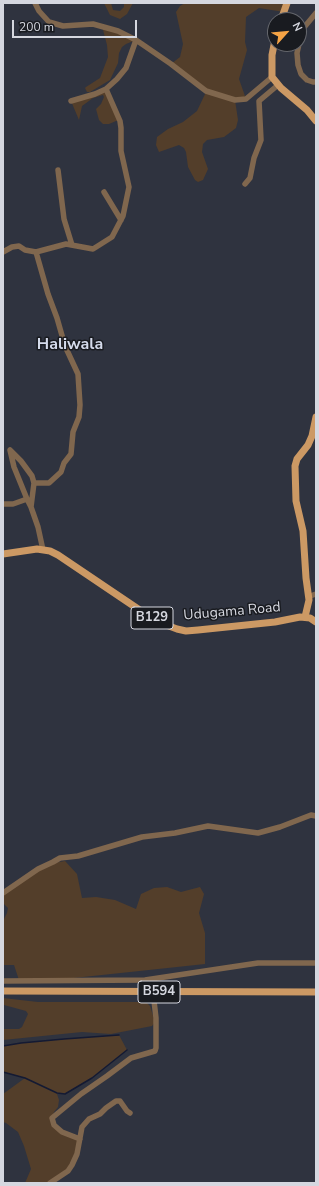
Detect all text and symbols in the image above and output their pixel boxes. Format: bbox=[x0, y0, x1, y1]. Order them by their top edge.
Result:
scale bar bbox=[14, 12, 139, 38]
north arrow bbox=[267, 12, 307, 52]
text: 200 m bbox=[19, 19, 54, 35]
text: N bbox=[289, 20, 306, 34]
district label: Haliwala bbox=[37, 335, 103, 355]
street label: Udugama Road bbox=[183, 599, 281, 625]
road number: B129 bbox=[131, 607, 173, 629]
road number: B594 bbox=[138, 981, 180, 1003]

